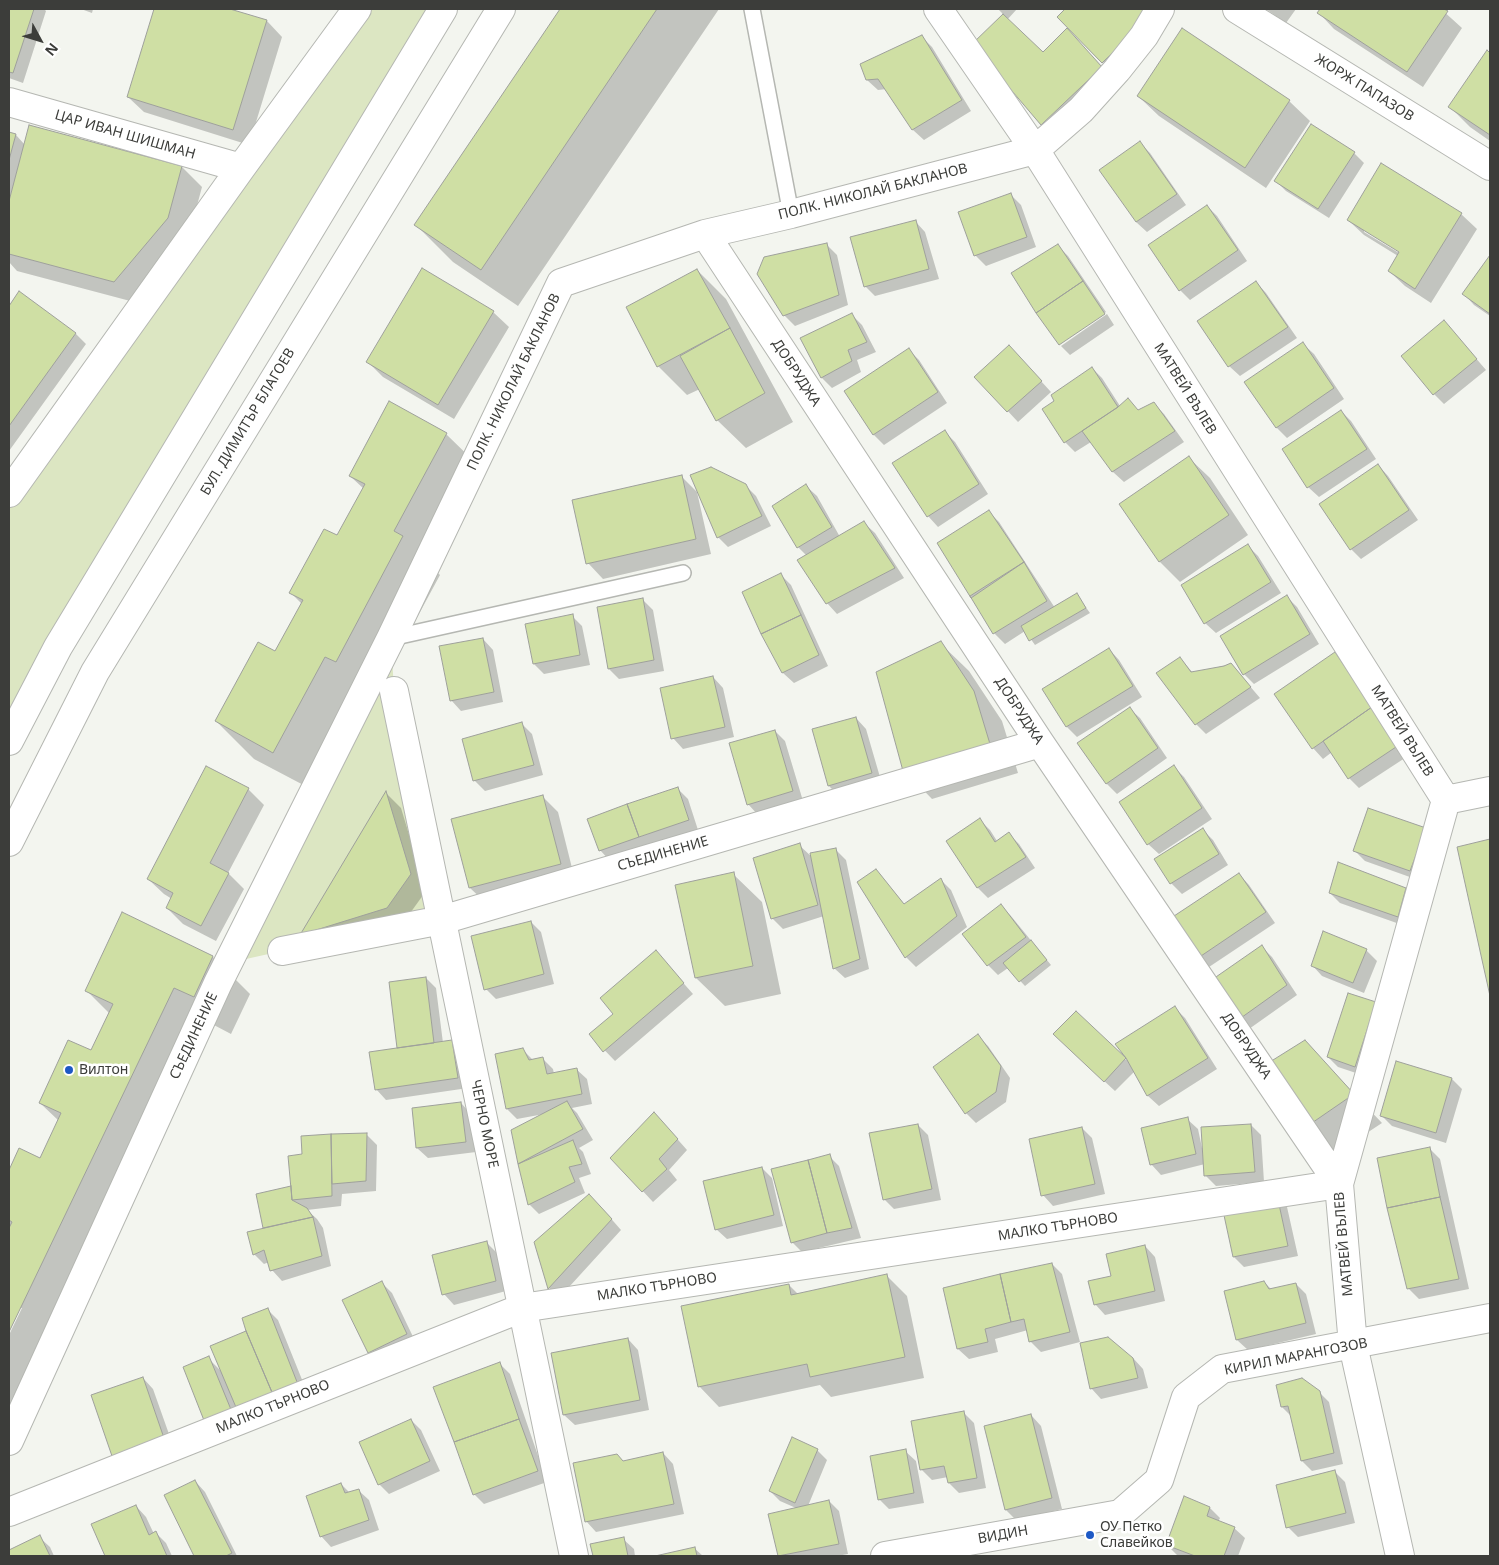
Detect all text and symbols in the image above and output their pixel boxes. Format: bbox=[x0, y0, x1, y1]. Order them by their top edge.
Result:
north arrow bbox=[15, 15, 65, 65]
text: N bbox=[41, 39, 63, 60]
street label: ЖОРЖ ПАПАЗОВ bbox=[1311, 51, 1417, 125]
street label: ЦАР ИВАН ШИШМАН bbox=[53, 107, 197, 163]
street label: ПОЛК. НИКОЛАЙ БАКЛАНОВ bbox=[776, 160, 970, 224]
street label: ПОЛК. НИКОЛАЙ БАКЛАНОВ bbox=[464, 291, 564, 473]
street label: ДОБРУДЖА bbox=[768, 336, 824, 410]
street label: МАТВЕЙ ВЪЛЕВ bbox=[1150, 340, 1220, 438]
street label: БУЛ. ДИМИТЪР БЛАГОЕВ bbox=[197, 345, 299, 499]
street label: ДОБРУДЖА bbox=[991, 674, 1047, 748]
street label: МАТВЕЙ ВЪЛЕВ bbox=[1367, 682, 1437, 780]
street label: СЪЕДИНЕНИЕ bbox=[615, 833, 711, 875]
street label: СЪЕДИНЕНИЕ bbox=[167, 990, 221, 1082]
street label: ДОБРУДЖА bbox=[1218, 1010, 1274, 1082]
place label: Вилтон bbox=[79, 1062, 128, 1078]
marker: Вилтон bbox=[63, 1064, 75, 1076]
street label: ЧЕРНО МОРЕ bbox=[466, 1078, 502, 1170]
street label: МАТВЕЙ ВЪЛЕВ bbox=[1331, 1191, 1357, 1297]
street label: МАЛКО ТЪРНОВО bbox=[997, 1209, 1119, 1245]
street label: МАЛКО ТЪРНОВО bbox=[596, 1269, 718, 1305]
street label: КИРИЛ МАРАНГОЗОВ bbox=[1223, 1335, 1369, 1379]
street label: МАЛКО ТЪРНОВО bbox=[214, 1377, 332, 1437]
place label: ОУ Петко Славейков bbox=[1100, 1519, 1173, 1551]
street label: ВИДИН bbox=[976, 1522, 1030, 1548]
marker: ОУ Петко Славейков bbox=[1084, 1529, 1096, 1541]

